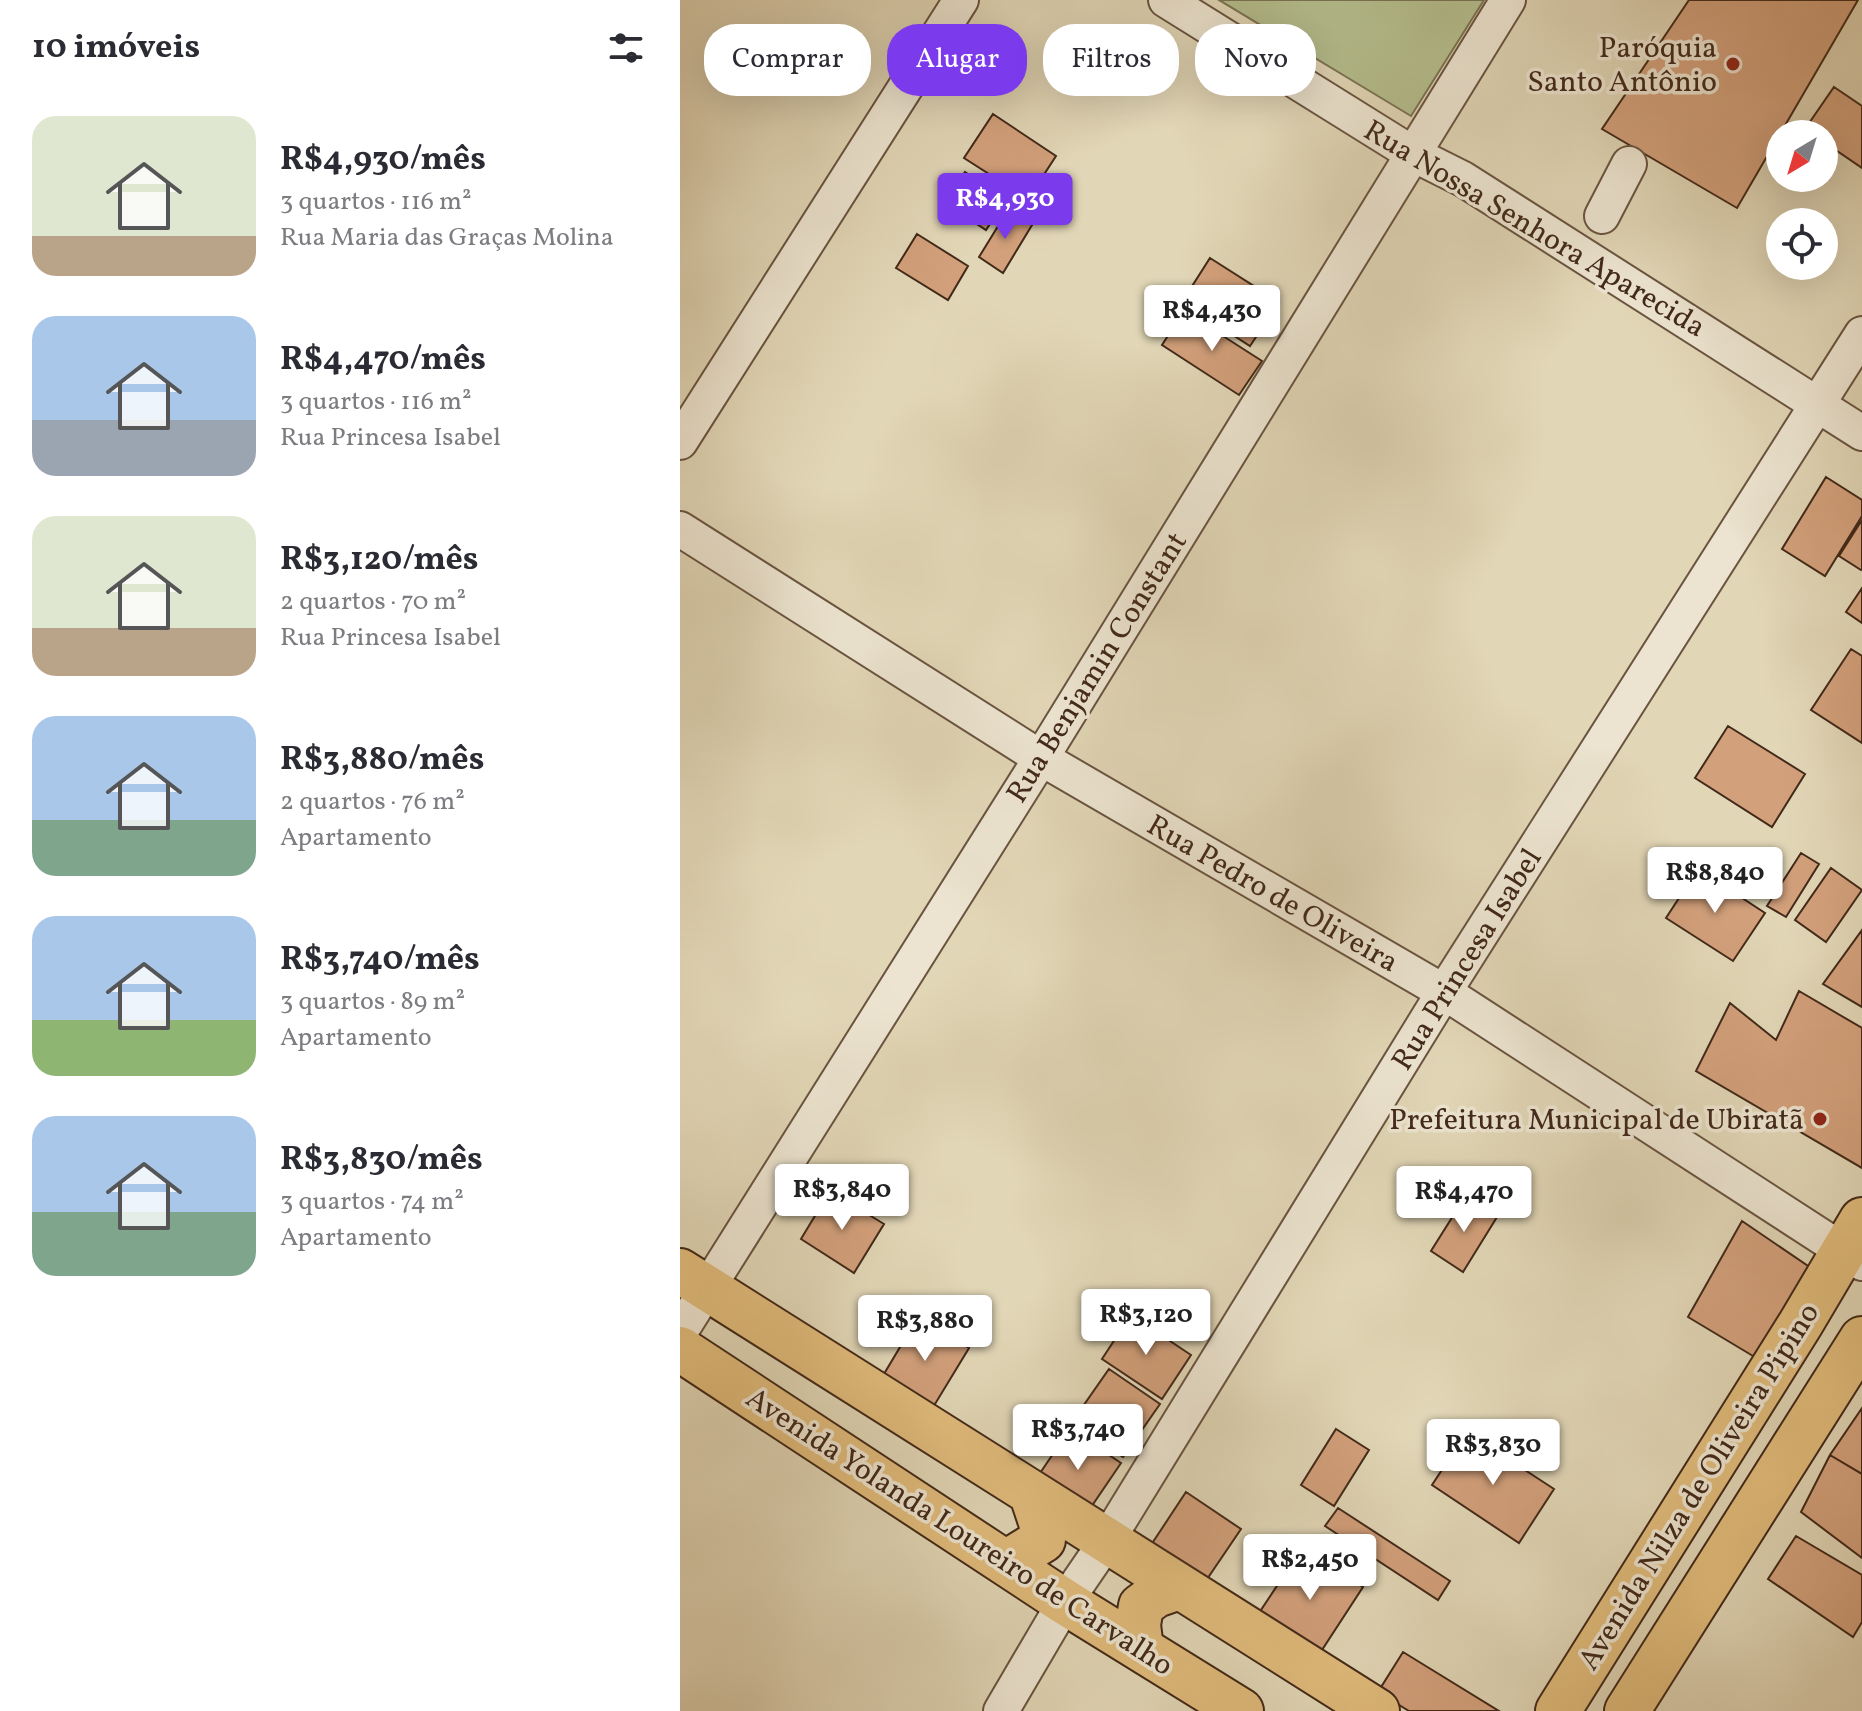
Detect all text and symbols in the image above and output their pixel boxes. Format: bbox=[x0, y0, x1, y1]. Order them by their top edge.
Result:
chip: Comprar bbox=[704, 24, 871, 96]
chip: Alugar bbox=[887, 24, 1027, 96]
chip: Filtros bbox=[1043, 24, 1179, 96]
chip: Novo bbox=[1195, 24, 1316, 96]
text: 10 imóveis bbox=[32, 25, 200, 72]
icon: filters bbox=[604, 26, 648, 70]
place label: Paróquia Santo Antônio bbox=[1527, 28, 1717, 104]
marker: Paróquia Santo Antônio bbox=[1724, 55, 1742, 73]
street label: Rua Nossa Senhora Aparecida bbox=[1355, 111, 1713, 349]
north arrow bbox=[1766, 120, 1838, 192]
map controls bbox=[1766, 120, 1838, 280]
text: R$4,930/mês bbox=[280, 137, 486, 184]
icon: home bbox=[96, 148, 192, 244]
pin: R$4,930 bbox=[931, 173, 1079, 241]
text: R$4,930 bbox=[955, 181, 1055, 217]
text: 3 quartos · 116 m² bbox=[280, 184, 472, 220]
button: locate bbox=[1766, 208, 1838, 280]
text: Rua Maria das Graças Molina bbox=[280, 220, 614, 256]
pin: R$4,430 bbox=[1138, 285, 1286, 353]
text: R$4,430 bbox=[1162, 293, 1262, 329]
text: R$4,470/mês bbox=[280, 337, 486, 384]
icon: home bbox=[96, 348, 192, 444]
text: 3 quartos · 116 m² bbox=[280, 384, 472, 420]
text: Rua Princesa Isabel bbox=[280, 420, 501, 456]
street label: Rua Benjamin Constant bbox=[997, 524, 1198, 812]
text: R$3,120/mês bbox=[280, 537, 479, 584]
icon: home bbox=[96, 548, 192, 644]
text: 2 quartos · 70 m² bbox=[280, 584, 466, 620]
text: Rua Princesa Isabel bbox=[280, 620, 501, 656]
text: R$3,880/mês bbox=[280, 737, 484, 784]
icon: home bbox=[96, 748, 192, 844]
text: 2 quartos · 76 m² bbox=[280, 784, 465, 820]
street label: Rua Pedro de Oliveira bbox=[1138, 805, 1406, 984]
text: Apartamento bbox=[280, 820, 432, 856]
street label: Rua Princesa Isabel bbox=[1382, 841, 1553, 1079]
pin: R$8,840 bbox=[1641, 847, 1789, 915]
text: R$8,840 bbox=[1666, 855, 1764, 891]
text: R$3,740/mês bbox=[280, 937, 480, 984]
icon: home bbox=[96, 948, 192, 1044]
text: 3 quartos · 89 m² bbox=[280, 984, 465, 1020]
text: Apartamento bbox=[280, 1020, 432, 1056]
place label: Prefeitura Municipal de Ubiratã bbox=[1389, 1100, 1804, 1142]
marker: Prefeitura Municipal de Ubiratã bbox=[1811, 1110, 1829, 1128]
text: R$3,830/mês bbox=[280, 1137, 483, 1184]
icon: home bbox=[96, 1148, 192, 1244]
pin: R$3,840 bbox=[768, 1164, 916, 1232]
pin: R$4,470 bbox=[1390, 1166, 1538, 1234]
text: R$3,840 bbox=[793, 1172, 891, 1208]
text: R$4,470 bbox=[1414, 1174, 1514, 1210]
text: 3 quartos · 74 m² bbox=[280, 1184, 464, 1220]
text: Apartamento bbox=[280, 1220, 432, 1256]
pin: R$3,120 bbox=[1072, 1289, 1220, 1357]
pin: R$3,880 bbox=[851, 1295, 999, 1363]
street label: Avenida Nilza de Oliveira Pipino bbox=[1569, 1295, 1830, 1679]
text: R$3,120 bbox=[1099, 1297, 1193, 1333]
text: R$3,880 bbox=[876, 1303, 974, 1339]
street label: Avenida Yolanda Loureiro de Carvalho bbox=[737, 1378, 1181, 1687]
pin: R$3,740 bbox=[1004, 1404, 1152, 1472]
text: R$3,740 bbox=[1031, 1412, 1125, 1448]
pin: R$3,830 bbox=[1419, 1419, 1567, 1487]
text: R$3,830 bbox=[1445, 1427, 1541, 1463]
pin: R$2,450 bbox=[1236, 1534, 1384, 1602]
text: R$2,450 bbox=[1261, 1542, 1359, 1578]

